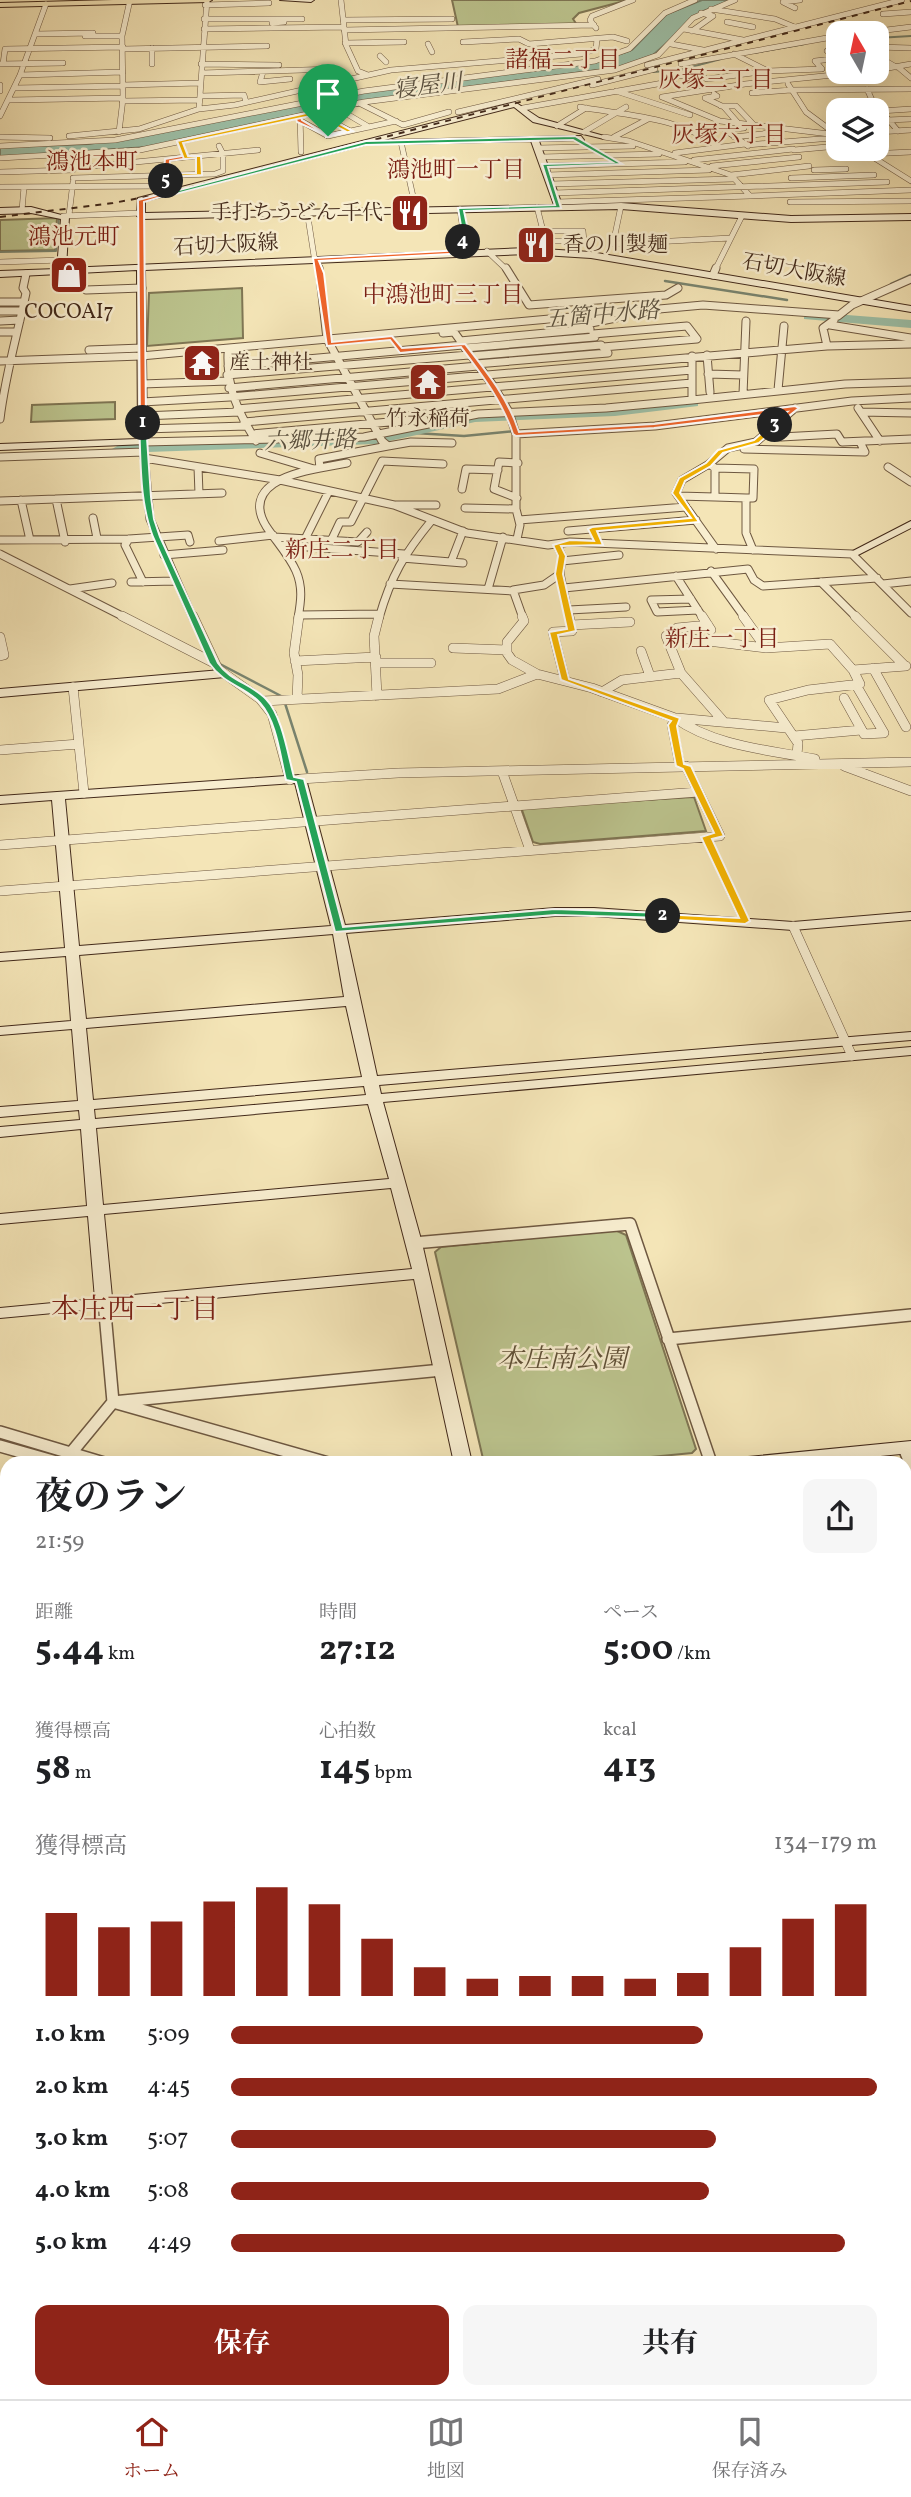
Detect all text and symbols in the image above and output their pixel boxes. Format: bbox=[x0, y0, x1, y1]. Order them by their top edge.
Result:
north arrow bbox=[826, 21, 889, 84]
map controls bbox=[826, 21, 889, 161]
district label: 諸福二丁目 bbox=[506, 45, 621, 77]
pin bbox=[298, 64, 358, 136]
district label: 灰塚三丁目 bbox=[659, 65, 774, 97]
water label: 寝屋川 bbox=[392, 67, 467, 107]
icon: arrive bbox=[309, 75, 347, 113]
button: layers bbox=[826, 98, 889, 161]
district label: 灰塚六丁目 bbox=[672, 120, 787, 152]
district label: 鴻池本町 bbox=[46, 147, 138, 179]
district label: 鴻池町一丁目 bbox=[387, 155, 525, 187]
pin: 5 bbox=[148, 164, 184, 198]
text: 5 bbox=[161, 167, 170, 193]
restaurant icon: 手打ちうどん 千代 bbox=[389, 192, 431, 234]
place label: 手打ちうどん 千代 bbox=[211, 199, 383, 228]
district label: 鴻池元町 bbox=[28, 222, 120, 254]
pin: 4 bbox=[446, 224, 480, 260]
restaurant icon: 香の川製麺 bbox=[515, 224, 557, 266]
text: 4 bbox=[457, 228, 468, 254]
street label: 石切大阪線 bbox=[173, 229, 279, 263]
place label: 香の川製麺 bbox=[563, 231, 668, 260]
street label: 石切大阪線 bbox=[740, 248, 848, 294]
shop icon: COCOAI7 bbox=[48, 254, 90, 296]
district label: 中鴻池町三丁目 bbox=[363, 280, 524, 312]
water label: 五箇中水路 bbox=[543, 295, 663, 337]
place label: COCOAI7 bbox=[24, 298, 114, 327]
temple icon: 産土神社 bbox=[181, 342, 223, 384]
place label: 産土神社 bbox=[229, 349, 313, 378]
temple icon: 竹永稲荷 bbox=[407, 361, 449, 403]
place label: 竹永稲荷 bbox=[386, 405, 470, 434]
pin: 1 bbox=[125, 406, 160, 440]
pin: 3 bbox=[758, 408, 792, 442]
text: 1 bbox=[139, 409, 146, 435]
text: 3 bbox=[770, 411, 779, 437]
water label: 六郷井路 bbox=[263, 424, 359, 460]
district label: 新庄二丁目 bbox=[285, 535, 400, 567]
district label: 新庄一丁目 bbox=[665, 624, 780, 656]
pin: 2 bbox=[646, 898, 680, 934]
text: 2 bbox=[658, 902, 667, 928]
district label: 本庄西一丁目 bbox=[51, 1291, 219, 1330]
park label: 本庄南公園 bbox=[497, 1342, 631, 1378]
text: 夜のラン bbox=[35, 1473, 187, 1526]
button: share bbox=[803, 1479, 877, 1553]
text: 21:59 bbox=[35, 1526, 84, 1558]
text: 距離 bbox=[35, 1600, 73, 1626]
text: 時間 bbox=[319, 1600, 357, 1626]
text: ペース bbox=[603, 1600, 659, 1626]
text: 5.44 bbox=[35, 1626, 104, 1674]
text: 27:12 bbox=[319, 1626, 396, 1674]
text: 5:00 bbox=[603, 1626, 673, 1674]
text: km bbox=[104, 1641, 135, 1667]
text: /km bbox=[673, 1641, 711, 1667]
text: kcal bbox=[603, 1717, 637, 1743]
text: 獲得標高 bbox=[35, 1719, 111, 1745]
text: 心拍数 bbox=[319, 1719, 376, 1745]
text: 413 bbox=[603, 1743, 656, 1791]
text: 58 bbox=[35, 1745, 71, 1793]
text: 145 bbox=[319, 1745, 371, 1793]
text: m bbox=[71, 1760, 92, 1786]
text: bpm bbox=[371, 1760, 413, 1786]
text: 134–179 m bbox=[774, 1827, 877, 1859]
text: 獲得標高 bbox=[35, 1831, 127, 1863]
text: 1.0 km bbox=[35, 2019, 106, 2051]
text: 5:09 bbox=[147, 2019, 189, 2051]
text: 2.0 km bbox=[35, 2071, 108, 2103]
text: 4:45 bbox=[147, 2071, 190, 2103]
text: 3.0 km bbox=[35, 2123, 108, 2155]
text: 5:07 bbox=[147, 2123, 188, 2155]
text: 4.0 km bbox=[35, 2175, 110, 2207]
text: 5:08 bbox=[147, 2175, 189, 2207]
text: 5.0 km bbox=[35, 2227, 108, 2259]
text: 4:49 bbox=[147, 2227, 191, 2259]
button: 保存 bbox=[35, 2305, 449, 2385]
button: 共有 bbox=[463, 2305, 877, 2385]
tab: ホーム bbox=[123, 2413, 180, 2485]
tab: 地図 bbox=[427, 2413, 465, 2485]
tab: 保存済み bbox=[712, 2413, 788, 2485]

